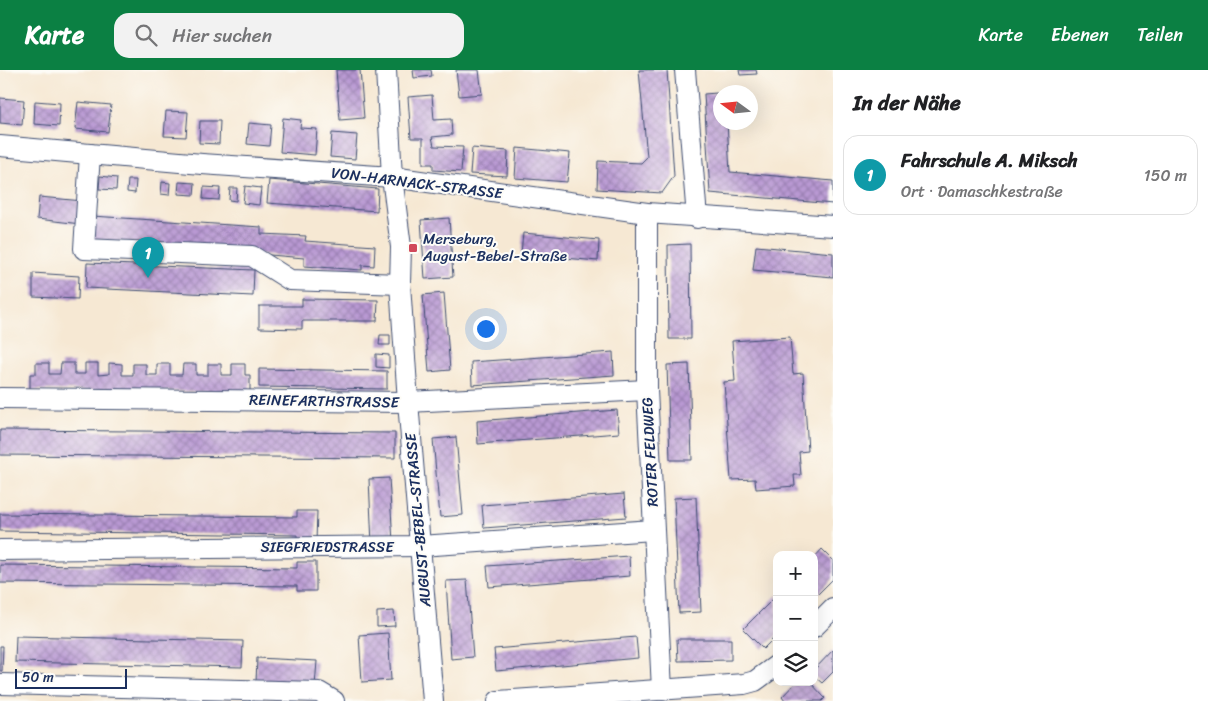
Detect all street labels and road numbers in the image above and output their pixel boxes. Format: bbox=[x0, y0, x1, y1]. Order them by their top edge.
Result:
street label: VON-HARNACK-STRASSE bbox=[330, 160, 506, 207]
street label: REINEFARTHSTRASSE bbox=[249, 387, 401, 415]
street label: ROTER FELDWEG bbox=[634, 397, 666, 507]
street label: AUGUST-BEBEL-STRASSE bbox=[397, 430, 439, 609]
street label: SIEGFRIEDSTRASSE bbox=[260, 534, 395, 560]

